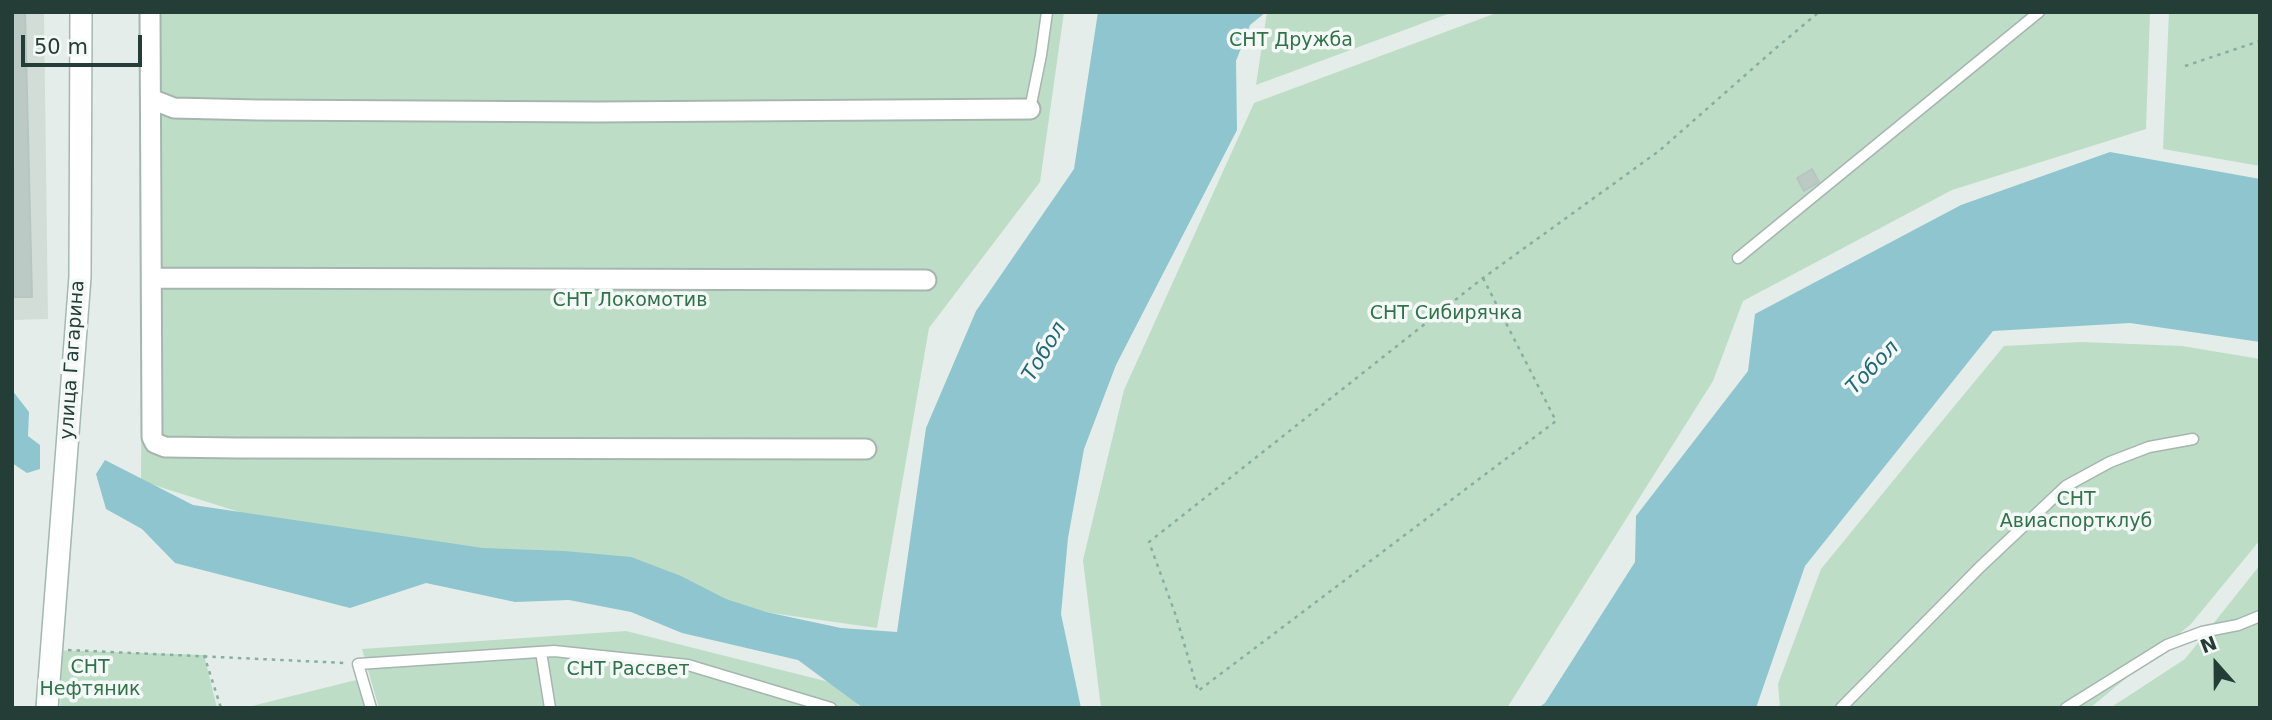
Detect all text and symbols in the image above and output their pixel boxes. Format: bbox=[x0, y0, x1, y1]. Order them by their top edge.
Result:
scale bar bbox=[24, 21, 145, 65]
park label: СНТ Дружба bbox=[1229, 30, 1353, 52]
text: 50 m bbox=[34, 35, 88, 59]
street label: улица Гагарина bbox=[56, 280, 90, 440]
park label: СНТ Локомотив bbox=[553, 290, 707, 312]
park label: СНТ Сибирячка bbox=[1370, 303, 1522, 325]
water label: Тобол bbox=[1017, 318, 1073, 386]
water label: Тобол bbox=[1841, 336, 1905, 400]
park label: СНТ Авиаспортклуб bbox=[2000, 489, 2152, 533]
north arrow bbox=[2181, 629, 2251, 699]
text: N bbox=[2197, 631, 2220, 658]
park label: СНТ Нефтяник bbox=[40, 657, 140, 701]
park label: СНТ Рассвет bbox=[566, 659, 690, 681]

